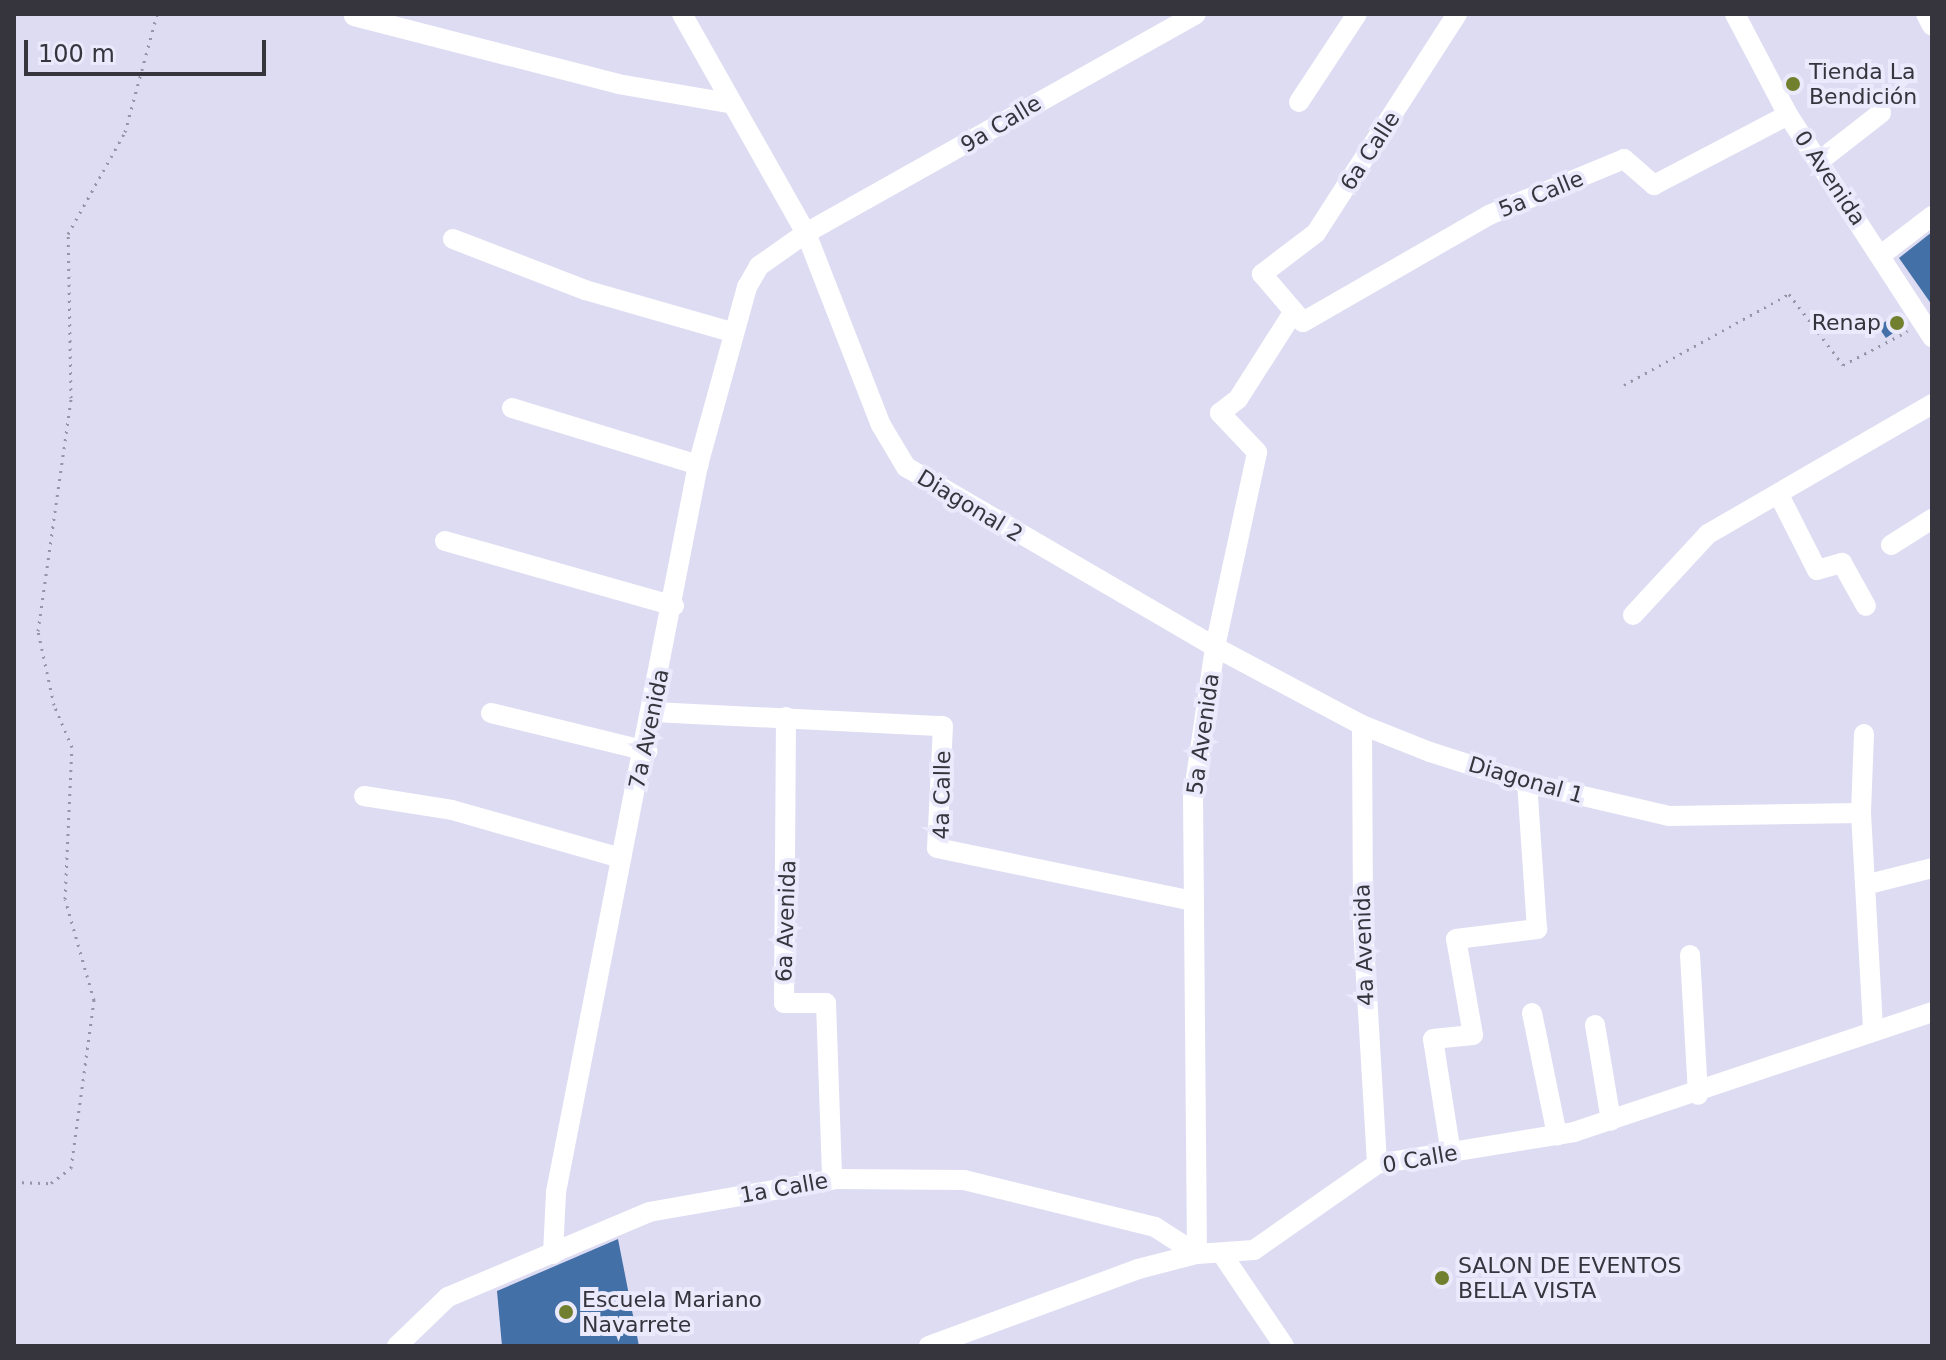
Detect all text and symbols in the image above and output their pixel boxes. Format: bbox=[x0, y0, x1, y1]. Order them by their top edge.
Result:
scale bar bbox=[28, 24, 270, 74]
text: 100 m bbox=[38, 40, 115, 68]
place label: Tienda La Bendición bbox=[1809, 58, 1917, 110]
marker: Tienda La Bendición bbox=[1784, 75, 1802, 93]
street label: 9a Calle bbox=[956, 90, 1046, 158]
street label: 6a Calle bbox=[1335, 106, 1405, 196]
street label: 0 Avenida bbox=[1789, 126, 1871, 230]
street label: 5a Calle bbox=[1495, 165, 1587, 223]
place label: Renap bbox=[1812, 310, 1881, 336]
marker: Renap bbox=[1888, 314, 1906, 332]
street label: Diagonal 2 bbox=[912, 464, 1028, 548]
street label: 7a Avenida bbox=[623, 666, 675, 792]
street label: 5a Avenida bbox=[1181, 672, 1225, 796]
street label: 4a Calle bbox=[928, 750, 956, 840]
street label: Diagonal 1 bbox=[1465, 751, 1587, 809]
street label: 6a Avenida bbox=[771, 859, 801, 983]
street label: 4a Avenida bbox=[1349, 883, 1379, 1007]
street label: 0 Calle bbox=[1380, 1139, 1460, 1179]
street label: 1a Calle bbox=[738, 1167, 830, 1209]
place label: SALON DE EVENTOS BELLA VISTA bbox=[1458, 1252, 1682, 1304]
marker: SALON DE EVENTOS BELLA VISTA bbox=[1433, 1269, 1451, 1287]
place label: Escuela Mariano Navarrete bbox=[582, 1286, 762, 1338]
marker: Escuela Mariano Navarrete bbox=[557, 1303, 575, 1321]

